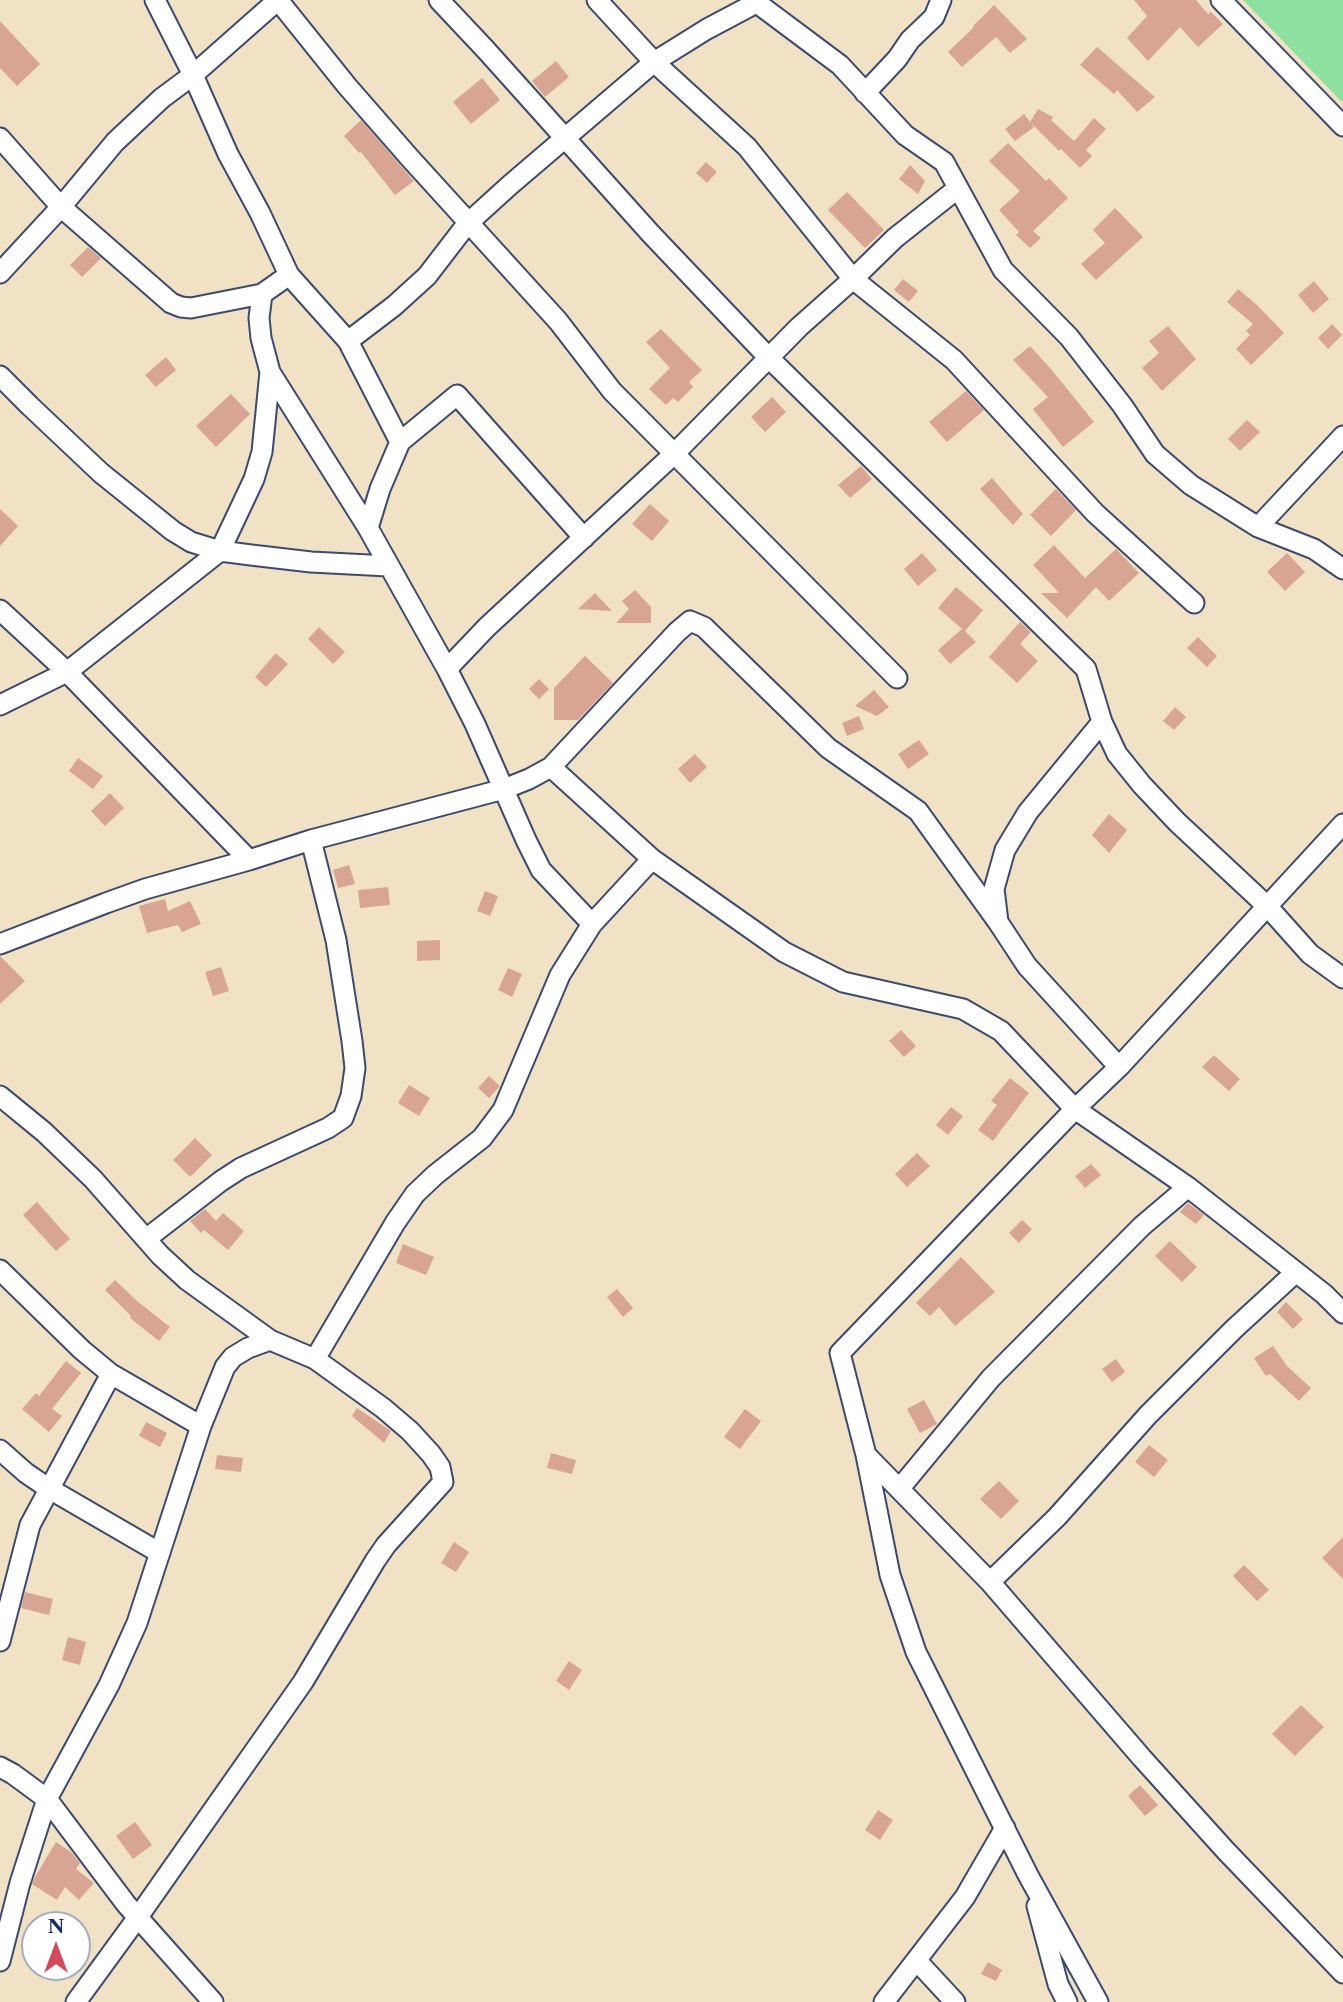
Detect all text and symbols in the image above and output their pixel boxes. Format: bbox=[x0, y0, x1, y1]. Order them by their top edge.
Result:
north arrow bbox=[21, 1911, 91, 1981]
text: N bbox=[48, 1915, 64, 1938]

